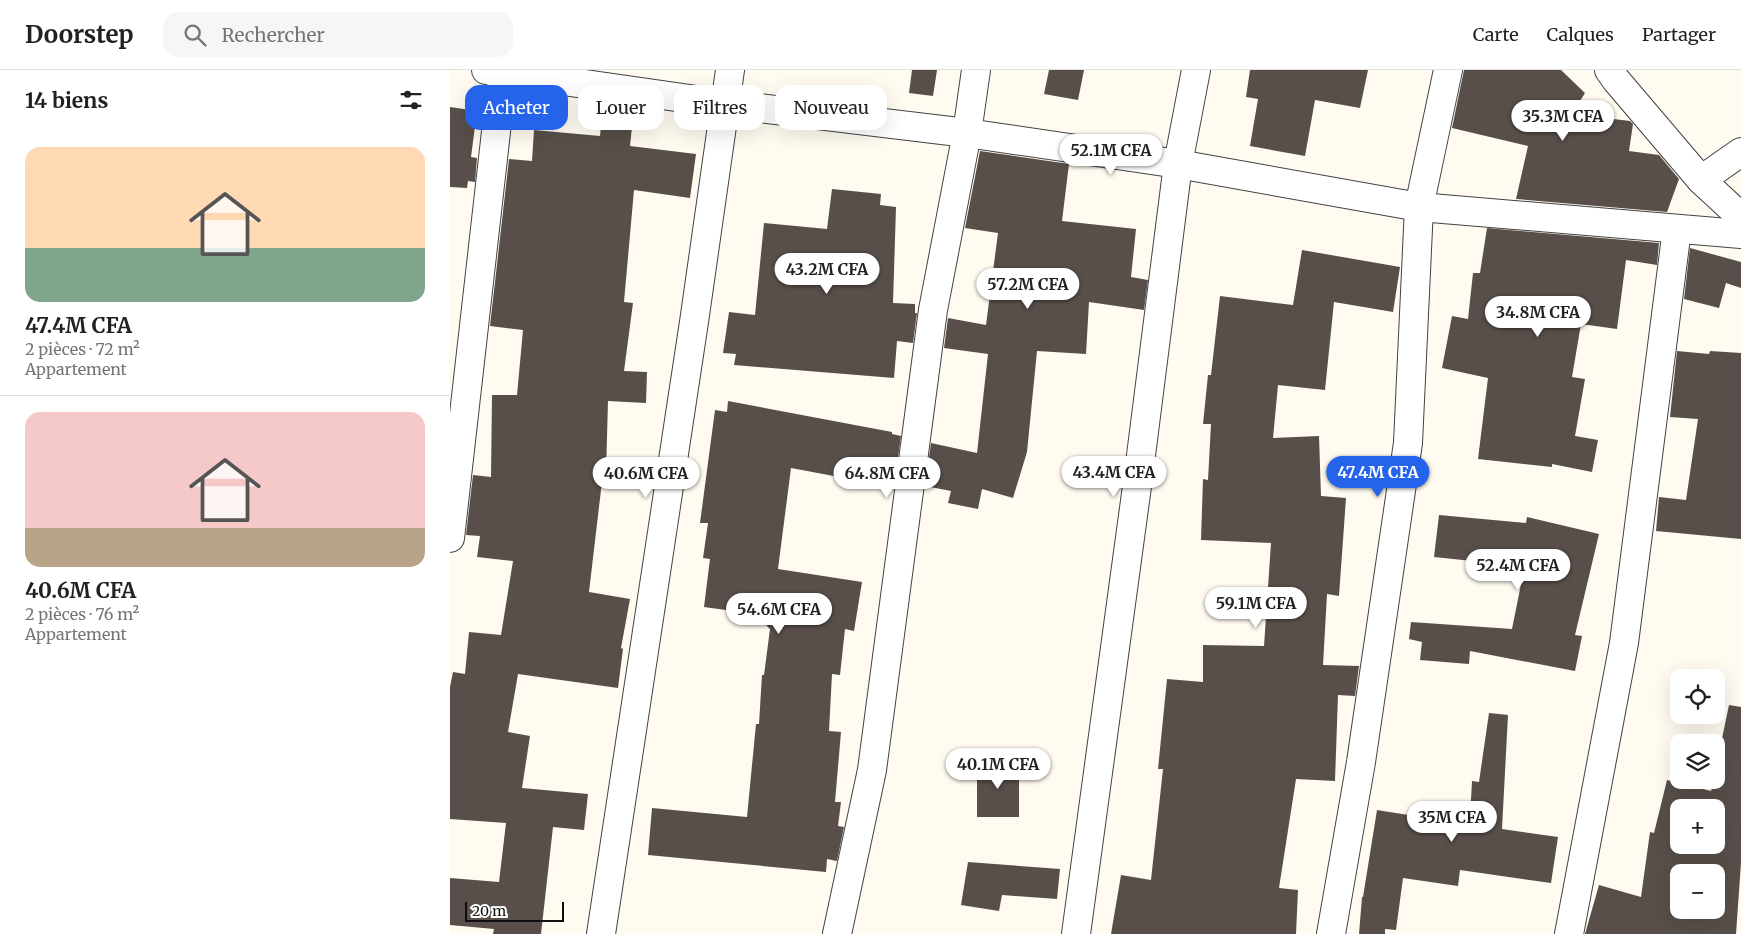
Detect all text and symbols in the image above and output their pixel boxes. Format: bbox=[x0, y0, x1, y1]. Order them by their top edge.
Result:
search box bbox=[163, 12, 513, 57]
text: Doorstep bbox=[25, 19, 133, 50]
icon: search bbox=[181, 21, 209, 49]
text: Rechercher bbox=[221, 23, 325, 47]
text: Carte bbox=[1473, 23, 1519, 46]
text: Calques bbox=[1547, 23, 1614, 46]
text: Partager bbox=[1642, 23, 1716, 46]
chip: Acheter bbox=[465, 85, 568, 130]
chip: Louer bbox=[578, 85, 664, 130]
chip: Filtres bbox=[674, 85, 765, 130]
chip: Nouveau bbox=[775, 85, 887, 130]
icon: filters bbox=[397, 86, 425, 114]
text: 14 biens bbox=[25, 87, 108, 114]
pin: 35.3M CFA bbox=[1506, 100, 1620, 142]
text: 35.3M CFA bbox=[1522, 106, 1604, 126]
pin: 52.1M CFA bbox=[1054, 134, 1168, 176]
text: 52.1M CFA bbox=[1071, 140, 1151, 160]
icon: home bbox=[180, 179, 270, 269]
pin: 43.2M CFA bbox=[770, 252, 884, 295]
text: 43.2M CFA bbox=[786, 259, 868, 279]
pin: 57.2M CFA bbox=[971, 268, 1085, 310]
text: 57.2M CFA bbox=[987, 274, 1069, 294]
pin: 34.8M CFA bbox=[1481, 296, 1595, 338]
text: 34.8M CFA bbox=[1496, 302, 1580, 322]
text: 47.4M CFA bbox=[25, 312, 132, 339]
text: 2 pièces · 72 m² bbox=[25, 339, 140, 359]
text: Appartement bbox=[25, 359, 127, 379]
icon: home bbox=[180, 445, 270, 535]
pin: 40.6M CFA bbox=[589, 456, 703, 499]
pin: 64.8M CFA bbox=[830, 456, 944, 499]
pin: 43.4M CFA bbox=[1057, 456, 1171, 498]
pin: 47.4M CFA bbox=[1321, 456, 1435, 498]
text: 43.4M CFA bbox=[1073, 462, 1156, 482]
text: 47.4M CFA bbox=[1337, 462, 1419, 482]
text: 40.6M CFA bbox=[604, 463, 688, 483]
text: 64.8M CFA bbox=[844, 463, 930, 483]
pin: 52.4M CFA bbox=[1461, 548, 1575, 591]
text: 52.4M CFA bbox=[1476, 555, 1560, 575]
text: 40.6M CFA bbox=[25, 577, 136, 604]
pin: 59.1M CFA bbox=[1199, 586, 1313, 629]
pin: 54.6M CFA bbox=[722, 592, 836, 635]
text: 59.1M CFA bbox=[1216, 593, 1296, 613]
text: 54.6M CFA bbox=[737, 599, 821, 619]
text: 2 pièces · 76 m² bbox=[25, 604, 139, 624]
text: Appartement bbox=[25, 624, 127, 644]
map controls bbox=[1670, 669, 1725, 919]
button: locate bbox=[1670, 669, 1725, 724]
button: layers bbox=[1670, 734, 1725, 789]
pin: 40.1M CFA bbox=[941, 748, 1055, 790]
text: 40.1M CFA bbox=[957, 754, 1039, 774]
button: + bbox=[1670, 799, 1725, 854]
pin: 35M CFA bbox=[1406, 800, 1498, 843]
text: 35M CFA bbox=[1418, 807, 1486, 827]
button: − bbox=[1670, 864, 1725, 919]
scale bar bbox=[465, 899, 564, 922]
text: 20 m bbox=[472, 902, 506, 920]

